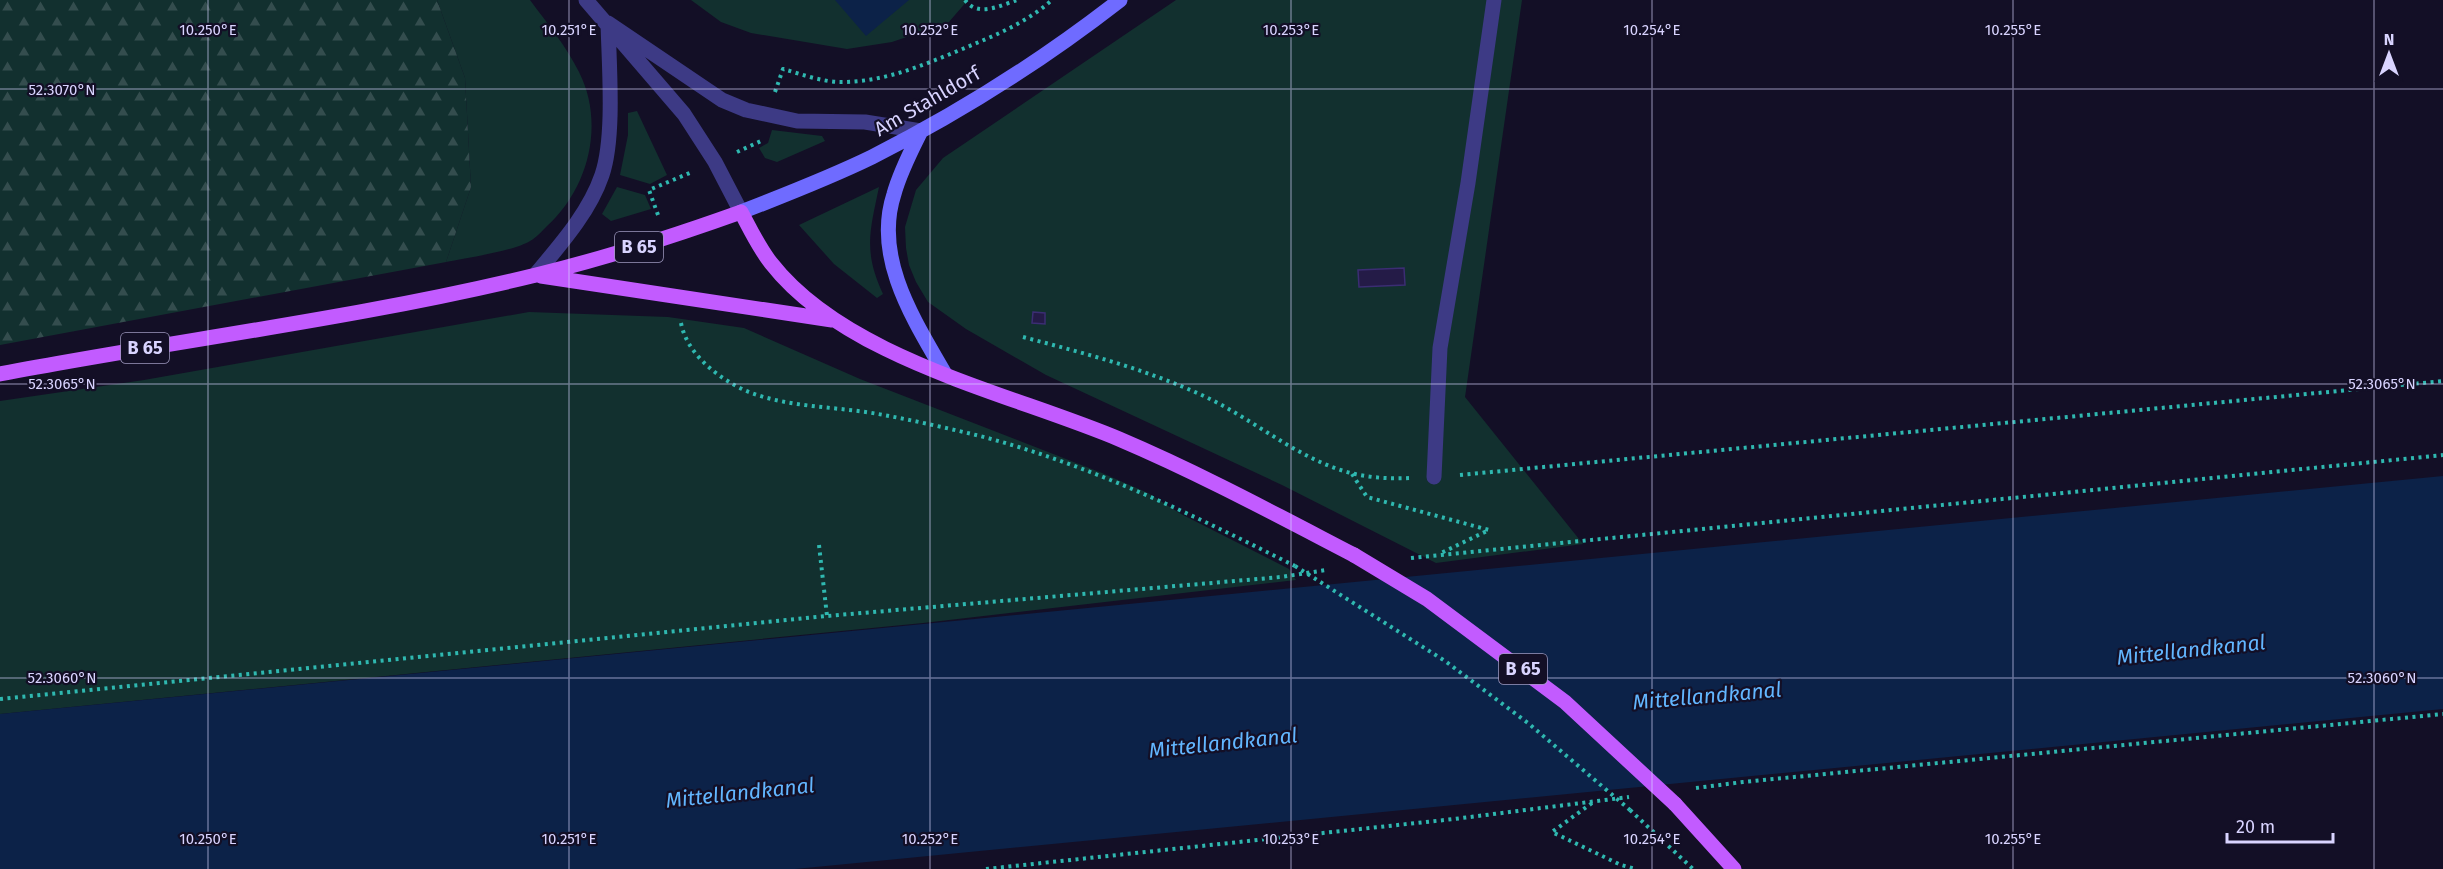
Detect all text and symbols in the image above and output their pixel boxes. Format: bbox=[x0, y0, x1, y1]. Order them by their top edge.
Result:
text: 10.250°E bbox=[179, 21, 237, 39]
text: 10.251°E bbox=[541, 21, 597, 39]
text: 10.252°E bbox=[902, 21, 958, 39]
text: 10.253°E bbox=[1263, 21, 1319, 39]
text: 10.254°E bbox=[1623, 21, 1681, 39]
text: 10.255°E bbox=[1985, 21, 2041, 39]
north arrow bbox=[2359, 24, 2419, 84]
text: N bbox=[2384, 30, 2394, 49]
street label: Am Stahldorf bbox=[870, 60, 985, 141]
text: 52.3070°N bbox=[29, 81, 96, 99]
road number: B 65 bbox=[615, 232, 663, 262]
road number: B 65 bbox=[121, 333, 169, 363]
text: 52.3065°N bbox=[28, 375, 96, 393]
text: 52.3065°N bbox=[2348, 375, 2416, 393]
water label: Mittellandkanal bbox=[2115, 629, 2267, 671]
road number: B 65 bbox=[1499, 654, 1547, 684]
text: 52.3060°N bbox=[28, 669, 96, 687]
text: 52.3060°N bbox=[2348, 669, 2416, 687]
water label: Mittellandkanal bbox=[1631, 677, 1783, 715]
water label: Mittellandkanal bbox=[1147, 722, 1299, 764]
water label: Mittellandkanal bbox=[664, 772, 816, 814]
scale bar bbox=[2227, 806, 2334, 844]
text: 20 m bbox=[2236, 816, 2275, 838]
text: 10.250°E bbox=[179, 830, 237, 848]
text: 10.251°E bbox=[541, 830, 597, 848]
text: 10.252°E bbox=[902, 830, 958, 848]
text: 10.253°E bbox=[1263, 830, 1319, 848]
text: 10.254°E bbox=[1623, 830, 1681, 848]
text: 10.255°E bbox=[1985, 830, 2041, 848]

